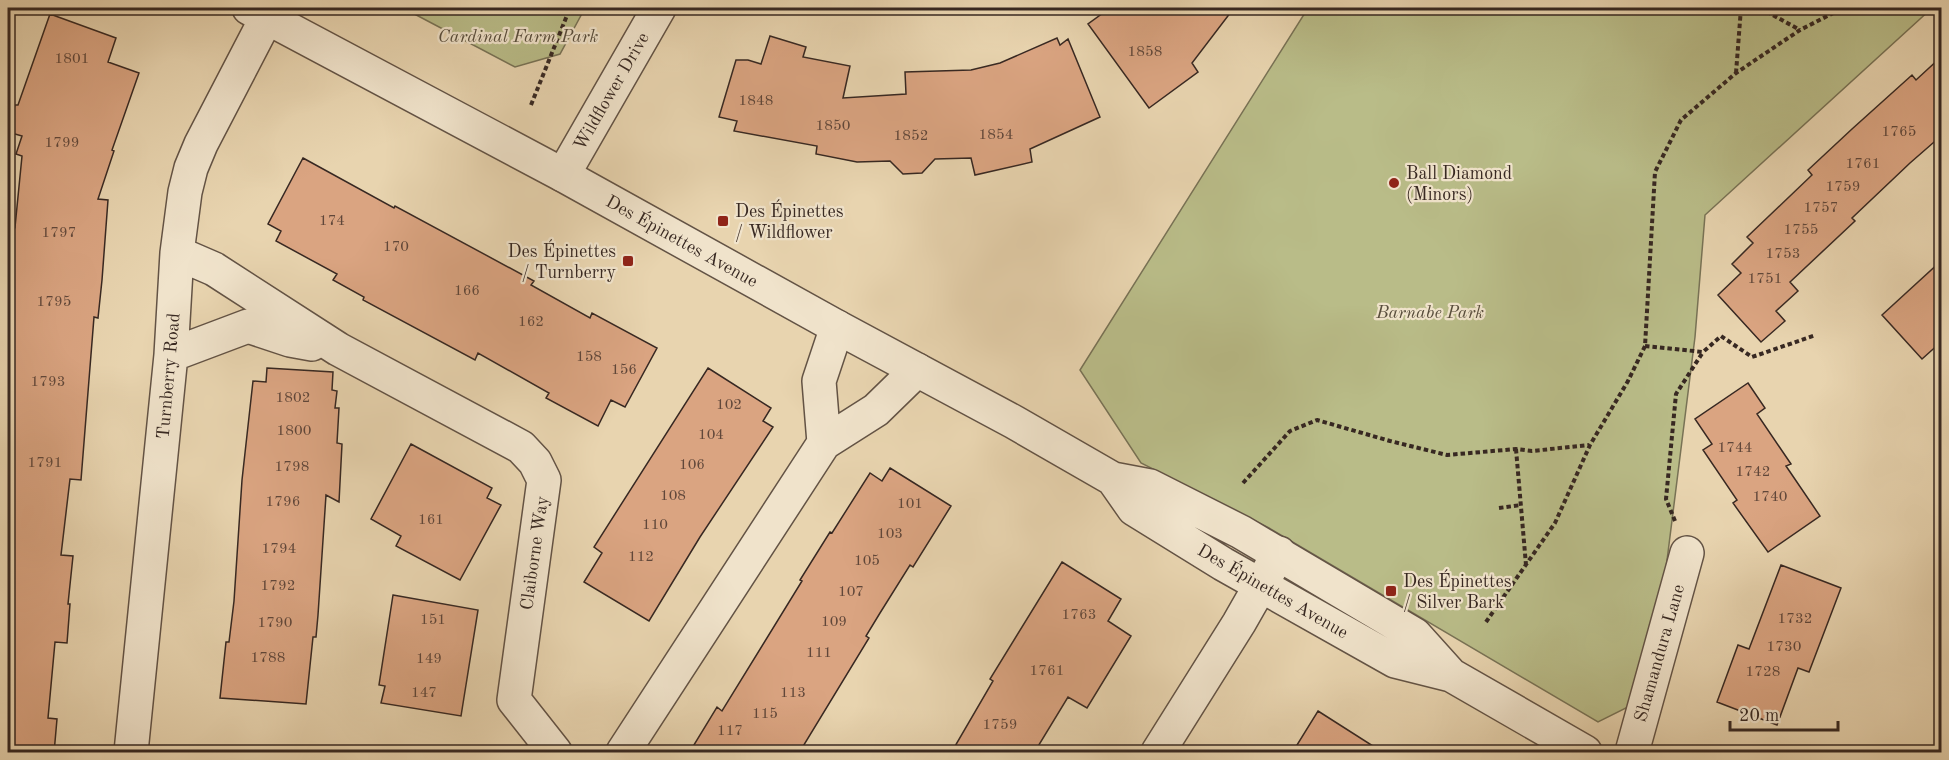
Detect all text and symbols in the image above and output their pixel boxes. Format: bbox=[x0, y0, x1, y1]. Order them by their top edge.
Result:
park label: Cardinal Farm Park bbox=[438, 28, 598, 46]
street label: Wildflower Drive bbox=[571, 30, 653, 153]
house number: 1858 bbox=[1128, 45, 1162, 60]
house number: 1801 bbox=[55, 52, 89, 67]
house number: 1848 bbox=[739, 94, 773, 109]
house number: 1850 bbox=[816, 119, 850, 134]
house number: 1765 bbox=[1882, 125, 1916, 140]
house number: 1854 bbox=[979, 128, 1013, 143]
house number: 1852 bbox=[894, 129, 928, 144]
house number: 1799 bbox=[45, 136, 79, 151]
house number: 1761 bbox=[1846, 157, 1880, 172]
place label: Ball Diamond (Minors) bbox=[1406, 165, 1512, 204]
marker: Ball Diamond (Minors) bbox=[1387, 176, 1401, 190]
house number: 1759 bbox=[1826, 180, 1860, 195]
street label: Des Épinettes Avenue bbox=[603, 189, 762, 291]
place label: Des Épinettes / Wildflower bbox=[735, 199, 844, 242]
house number: 1757 bbox=[1804, 201, 1838, 216]
house number: 174 bbox=[319, 214, 345, 229]
marker: Des Épinettes / Wildflower bbox=[716, 214, 730, 228]
house number: 1755 bbox=[1784, 223, 1818, 238]
house number: 1797 bbox=[42, 226, 76, 241]
place label: Des Épinettes / Turnberry bbox=[508, 239, 616, 282]
house number: 170 bbox=[383, 240, 409, 255]
house number: 1753 bbox=[1766, 247, 1800, 262]
marker: Des Épinettes / Turnberry bbox=[621, 254, 635, 268]
house number: 1751 bbox=[1748, 272, 1782, 287]
house number: 166 bbox=[454, 284, 480, 299]
house number: 1795 bbox=[37, 295, 71, 310]
park label: Barnabe Park bbox=[1375, 304, 1484, 322]
street label: Turnberry Road bbox=[155, 312, 183, 440]
house number: 162 bbox=[518, 315, 544, 330]
house number: 158 bbox=[576, 350, 602, 365]
house number: 156 bbox=[611, 363, 637, 378]
house number: 1793 bbox=[31, 375, 65, 390]
house number: 1802 bbox=[276, 391, 310, 406]
house number: 102 bbox=[716, 398, 742, 413]
house number: 1800 bbox=[277, 424, 311, 439]
house number: 104 bbox=[698, 428, 724, 443]
house number: 1744 bbox=[1718, 441, 1752, 456]
house number: 1791 bbox=[28, 456, 62, 471]
house number: 106 bbox=[679, 458, 705, 473]
house number: 1798 bbox=[275, 460, 309, 475]
house number: 1742 bbox=[1736, 465, 1770, 480]
house number: 108 bbox=[660, 489, 686, 504]
house number: 1740 bbox=[1753, 490, 1787, 505]
street label: Claiborne Way bbox=[518, 494, 552, 611]
house number: 1796 bbox=[266, 495, 300, 510]
house number: 101 bbox=[897, 497, 923, 512]
house number: 161 bbox=[418, 513, 444, 528]
house number: 110 bbox=[642, 518, 668, 533]
house number: 103 bbox=[877, 527, 903, 542]
street label: Des Épinettes Avenue bbox=[1194, 538, 1353, 642]
house number: 1794 bbox=[262, 542, 296, 557]
house number: 112 bbox=[628, 550, 654, 565]
house number: 105 bbox=[854, 554, 880, 569]
place label: Des Épinettes / Silver Bark bbox=[1403, 569, 1512, 612]
house number: 1792 bbox=[261, 579, 295, 594]
street label: Shamandura Lane bbox=[1632, 583, 1688, 724]
marker: Des Épinettes / Silver Bark bbox=[1384, 584, 1398, 598]
house number: 107 bbox=[838, 585, 864, 600]
house number: 1763 bbox=[1062, 608, 1096, 623]
house number: 1732 bbox=[1778, 612, 1812, 627]
house number: 151 bbox=[420, 613, 446, 628]
house number: 109 bbox=[821, 615, 847, 630]
house number: 1790 bbox=[258, 616, 292, 631]
house number: 1730 bbox=[1767, 640, 1801, 655]
house number: 111 bbox=[806, 646, 832, 661]
house number: 1788 bbox=[251, 651, 285, 666]
house number: 149 bbox=[416, 652, 442, 667]
house number: 1761 bbox=[1030, 664, 1064, 679]
house number: 1728 bbox=[1746, 665, 1780, 680]
house number: 147 bbox=[411, 686, 437, 701]
house number: 113 bbox=[780, 686, 806, 701]
scale bar bbox=[1730, 694, 1838, 732]
house number: 115 bbox=[752, 707, 778, 722]
text: 20 m bbox=[1739, 707, 1779, 725]
house number: 1759 bbox=[983, 718, 1017, 733]
house number: 117 bbox=[717, 724, 743, 739]

